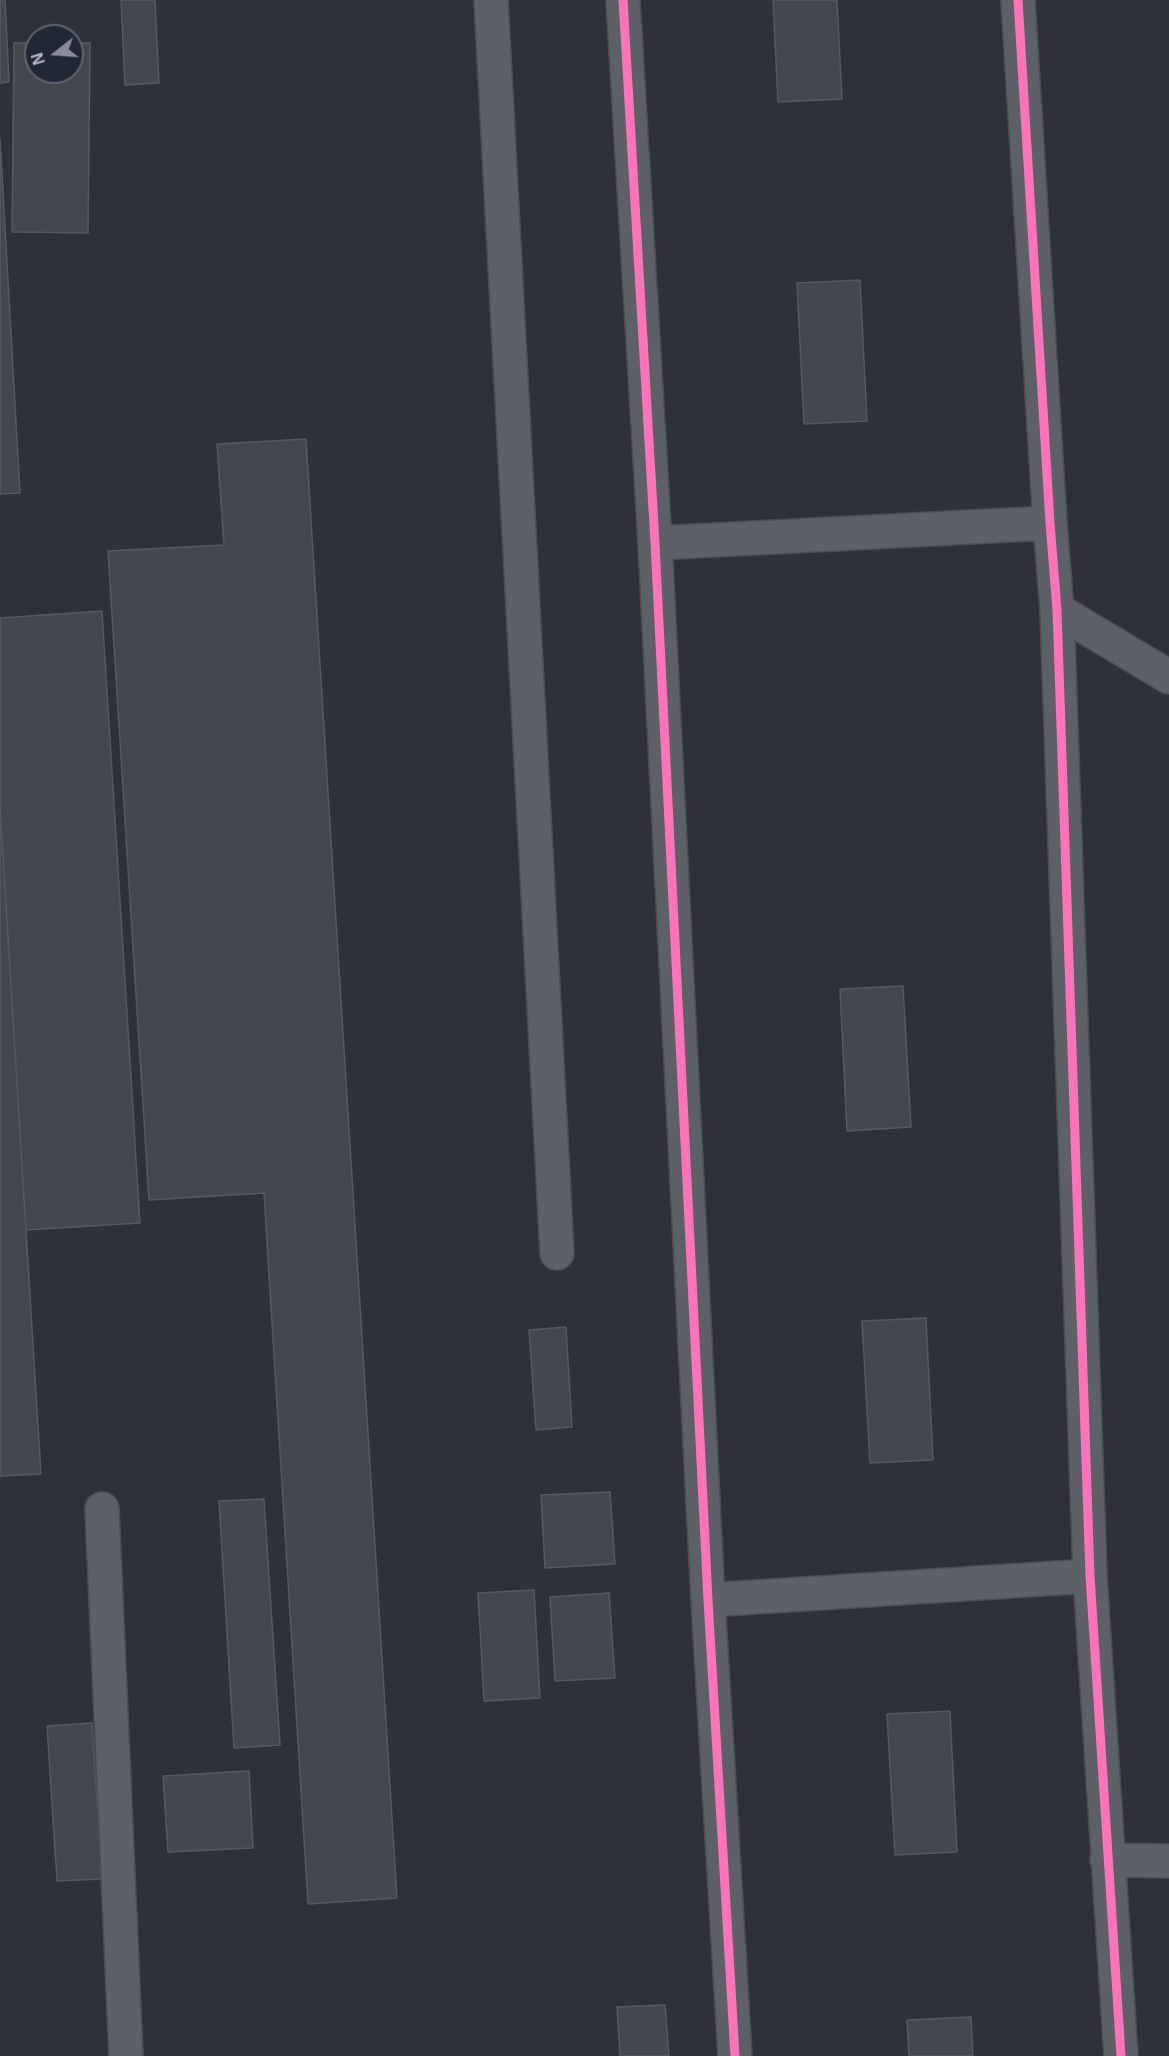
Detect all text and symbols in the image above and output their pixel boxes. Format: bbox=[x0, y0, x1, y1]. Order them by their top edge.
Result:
north arrow bbox=[24, 24, 84, 84]
text: N bbox=[28, 51, 48, 67]

